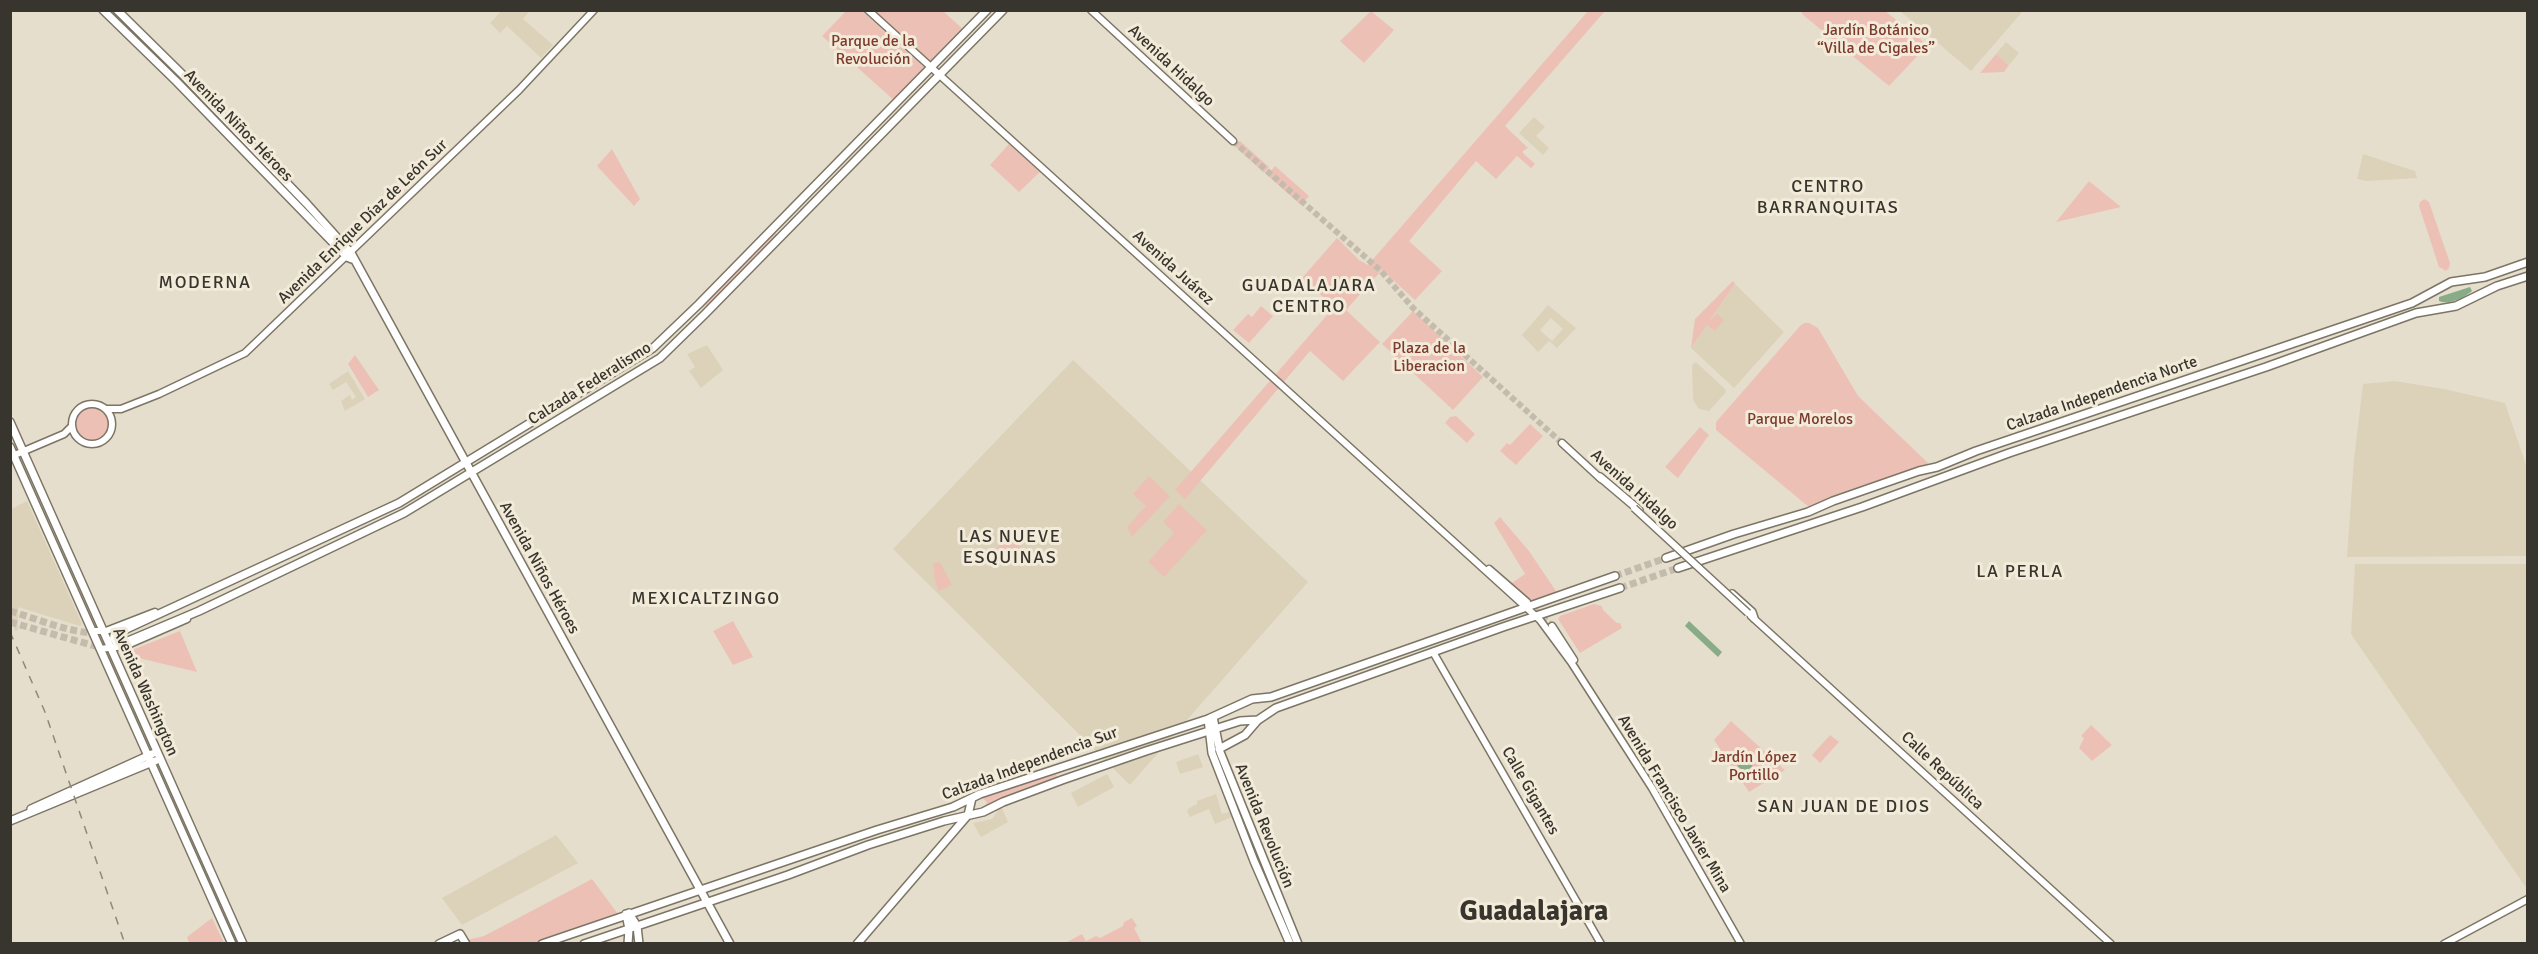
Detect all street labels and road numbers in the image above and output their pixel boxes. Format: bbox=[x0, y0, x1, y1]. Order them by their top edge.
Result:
street label: Avenida Hidalgo bbox=[1124, 21, 1218, 111]
street label: Avenida Niños Héroes bbox=[180, 66, 296, 186]
street label: Avenida Enrique Díaz de León Sur bbox=[274, 136, 452, 308]
street label: Avenida Juárez bbox=[1128, 227, 1218, 309]
street label: Calzada Federalismo bbox=[525, 338, 655, 430]
street label: Calzada Independencia Norte bbox=[2004, 352, 2200, 436]
street label: Avenida Hidalgo bbox=[1586, 446, 1682, 534]
street label: Avenida Niños Héroes bbox=[495, 499, 583, 637]
street label: Avenida Washington bbox=[108, 625, 182, 759]
street label: Avenida Francisco Javier Mina bbox=[1613, 712, 1735, 896]
street label: Calzada Independencia Sur bbox=[940, 723, 1120, 805]
street label: Calle República bbox=[1897, 728, 1987, 814]
street label: Calle Gigantes bbox=[1497, 743, 1563, 839]
street label: Avenida Revolución bbox=[1230, 761, 1298, 891]

